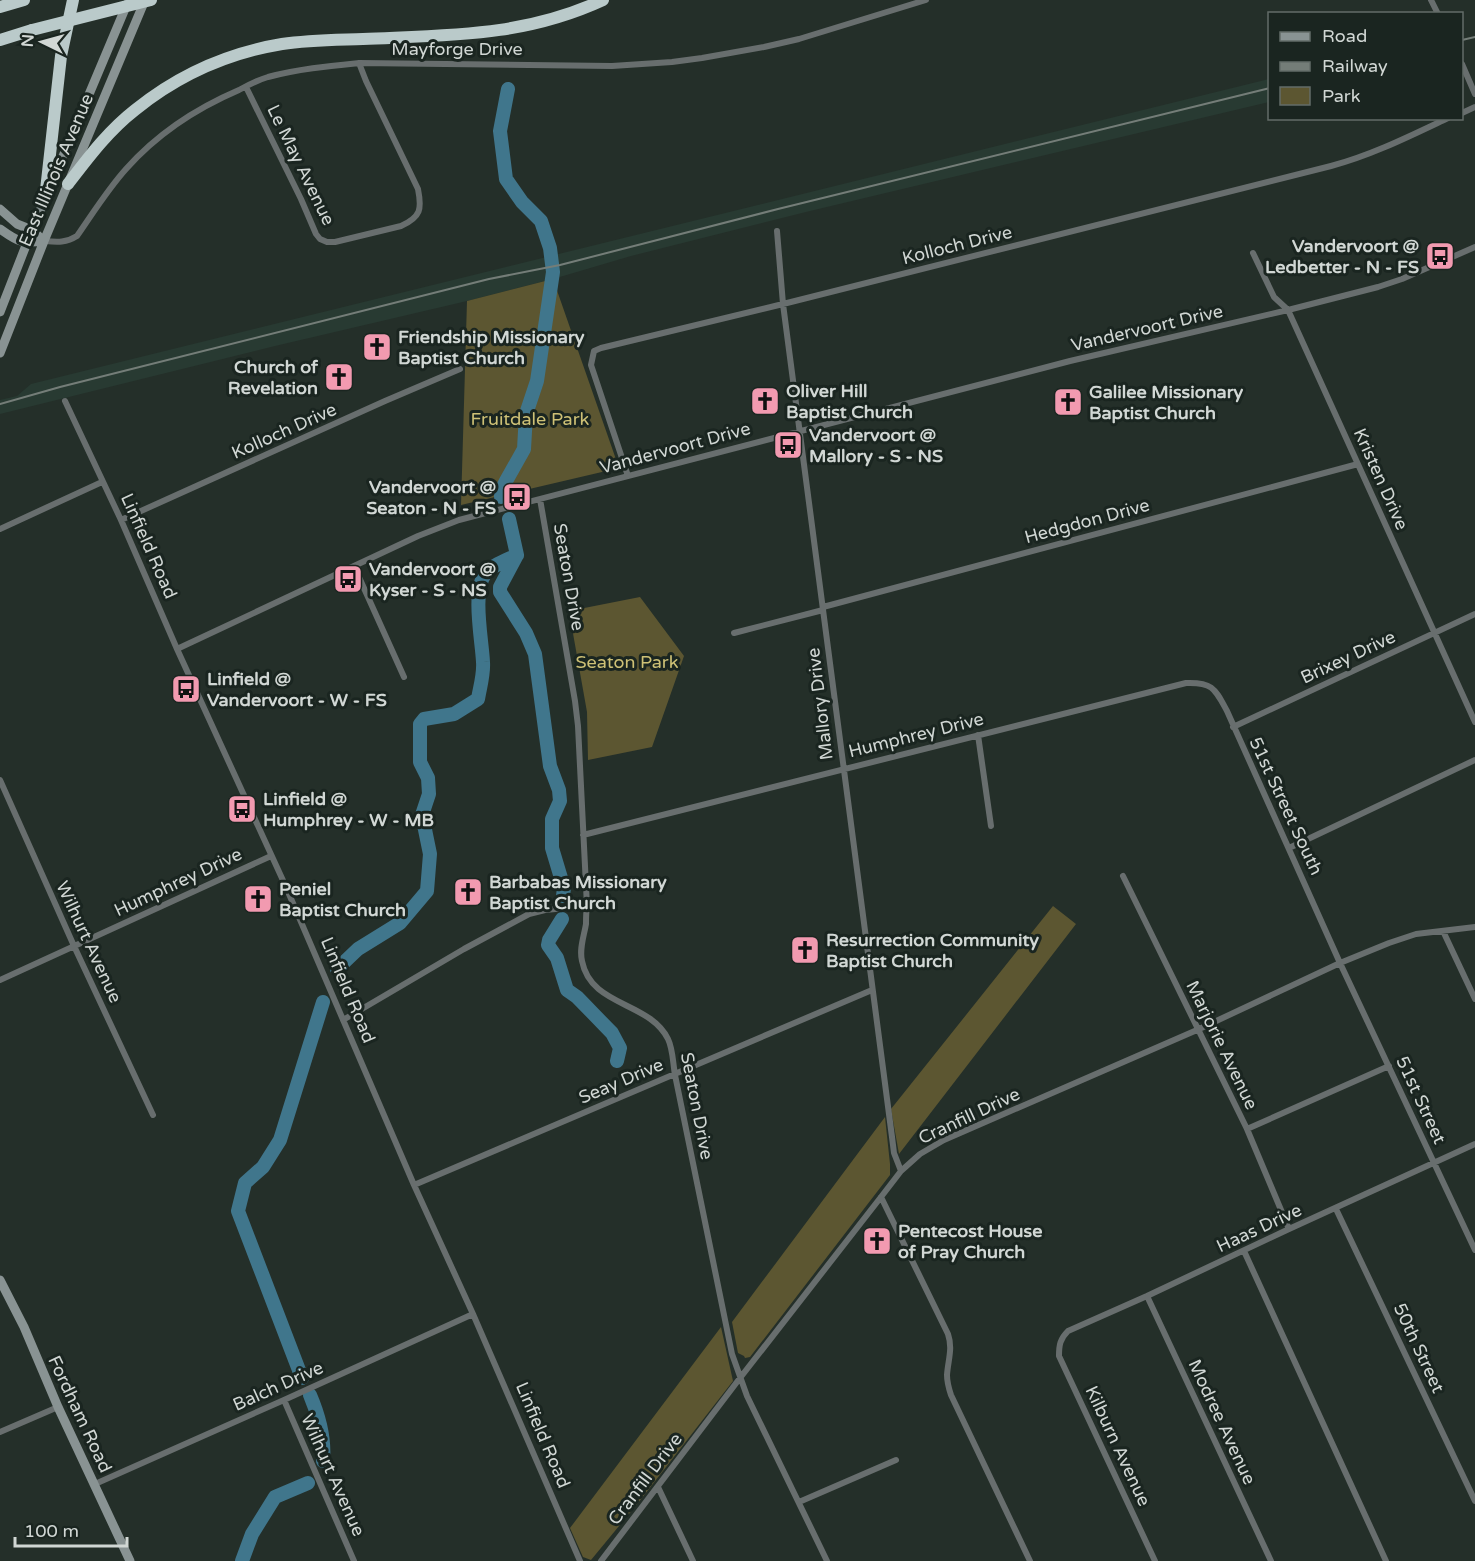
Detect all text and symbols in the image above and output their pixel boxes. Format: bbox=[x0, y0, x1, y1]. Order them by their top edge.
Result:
north arrow bbox=[12, 12, 72, 72]
legend bbox=[1268, 12, 1463, 120]
text: Road bbox=[1322, 25, 1367, 47]
text: N bbox=[18, 34, 39, 48]
street label: Mayforge Drive bbox=[391, 38, 523, 60]
text: Railway bbox=[1322, 55, 1388, 77]
text: Park bbox=[1322, 85, 1361, 107]
street label: East Illinois Avenue bbox=[14, 90, 98, 250]
street label: Le May Avenue bbox=[262, 101, 340, 229]
street label: Kolloch Drive bbox=[900, 221, 1014, 269]
place label: Vandervoort @ Ledbetter - N - FS bbox=[1265, 235, 1419, 278]
bus stop icon: Vandervoort @ Ledbetter - N - FS bbox=[1424, 240, 1456, 272]
street label: Vandervoort Drive bbox=[1069, 300, 1225, 356]
place label: Friendship Missionary Baptist Church bbox=[398, 326, 585, 369]
church icon: Friendship Missionary Baptist Church bbox=[361, 331, 393, 363]
place label: Church of Revelation bbox=[228, 356, 319, 399]
church icon: Church of Revelation bbox=[323, 361, 355, 393]
place label: Oliver Hill Baptist Church bbox=[786, 380, 913, 423]
place label: Galilee Missionary Baptist Church bbox=[1089, 381, 1244, 424]
church icon: Oliver Hill Baptist Church bbox=[749, 385, 781, 417]
church icon: Galilee Missionary Baptist Church bbox=[1052, 386, 1084, 418]
street label: Kolloch Drive bbox=[228, 398, 340, 464]
park label: Fruitdale Park bbox=[471, 408, 590, 430]
street label: Vandervoort Drive bbox=[597, 417, 753, 479]
place label: Vandervoort @ Mallory - S - NS bbox=[809, 424, 943, 467]
street label: Kristen Drive bbox=[1349, 425, 1413, 533]
bus stop icon: Vandervoort @ Mallory - S - NS bbox=[772, 429, 804, 461]
place label: Vandervoort @ Seaton - N - FS bbox=[366, 476, 496, 519]
bus stop icon: Vandervoort @ Seaton - N - FS bbox=[501, 481, 533, 513]
street label: Linfield Road bbox=[116, 490, 182, 602]
street label: Hedgdon Drive bbox=[1022, 494, 1152, 548]
street label: Seaton Drive bbox=[549, 521, 589, 633]
place label: Vandervoort @ Kyser - S - NS bbox=[369, 558, 496, 601]
bus stop icon: Vandervoort @ Kyser - S - NS bbox=[332, 563, 364, 595]
street label: Brixey Drive bbox=[1297, 625, 1399, 689]
street label: Mallory Drive bbox=[802, 647, 838, 761]
park label: Seaton Park bbox=[576, 651, 679, 673]
place label: Linfield @ Vandervoort - W - FS bbox=[207, 668, 387, 711]
bus stop icon: Linfield @ Vandervoort - W - FS bbox=[170, 673, 202, 705]
street label: Humphrey Drive bbox=[846, 708, 986, 762]
street label: 51st Street South bbox=[1244, 734, 1328, 878]
place label: Linfield @ Humphrey - W - MB bbox=[263, 788, 434, 831]
bus stop icon: Linfield @ Humphrey - W - MB bbox=[226, 793, 258, 825]
street label: Humphrey Drive bbox=[111, 843, 245, 921]
place label: Barbabas Missionary Baptist Church bbox=[489, 871, 667, 914]
church icon: Barbabas Missionary Baptist Church bbox=[452, 876, 484, 908]
street label: Wilhurt Avenue bbox=[51, 878, 127, 1006]
place label: Peniel Baptist Church bbox=[279, 878, 406, 921]
church icon: Peniel Baptist Church bbox=[242, 883, 274, 915]
place label: Resurrection Community Baptist Church bbox=[826, 929, 1039, 972]
street label: Linfield Road bbox=[316, 934, 380, 1046]
church icon: Resurrection Community Baptist Church bbox=[789, 934, 821, 966]
street label: Marjorie Avenue bbox=[1181, 977, 1263, 1113]
street label: Seaton Drive bbox=[676, 1050, 718, 1162]
street label: Seay Drive bbox=[575, 1053, 667, 1109]
street label: 51st Street bbox=[1391, 1053, 1451, 1147]
street label: Cranfill Drive bbox=[915, 1083, 1023, 1149]
street label: Haas Drive bbox=[1213, 1199, 1305, 1257]
place label: Pentecost House of Pray Church bbox=[898, 1220, 1042, 1263]
church icon: Pentecost House of Pray Church bbox=[861, 1225, 893, 1257]
street label: 50th Street bbox=[1389, 1300, 1449, 1397]
street label: Fordham Road bbox=[43, 1352, 117, 1476]
street label: Balch Drive bbox=[229, 1356, 327, 1416]
street label: Modree Avenue bbox=[1183, 1356, 1261, 1488]
street label: Linfield Road bbox=[511, 1379, 575, 1491]
street label: Kilburn Avenue bbox=[1080, 1382, 1156, 1510]
street label: Wilhurt Avenue bbox=[296, 1410, 370, 1540]
street label: Cranfill Drive bbox=[603, 1429, 687, 1529]
scale bar bbox=[15, 1510, 128, 1548]
text: 100 m bbox=[24, 1520, 79, 1542]

